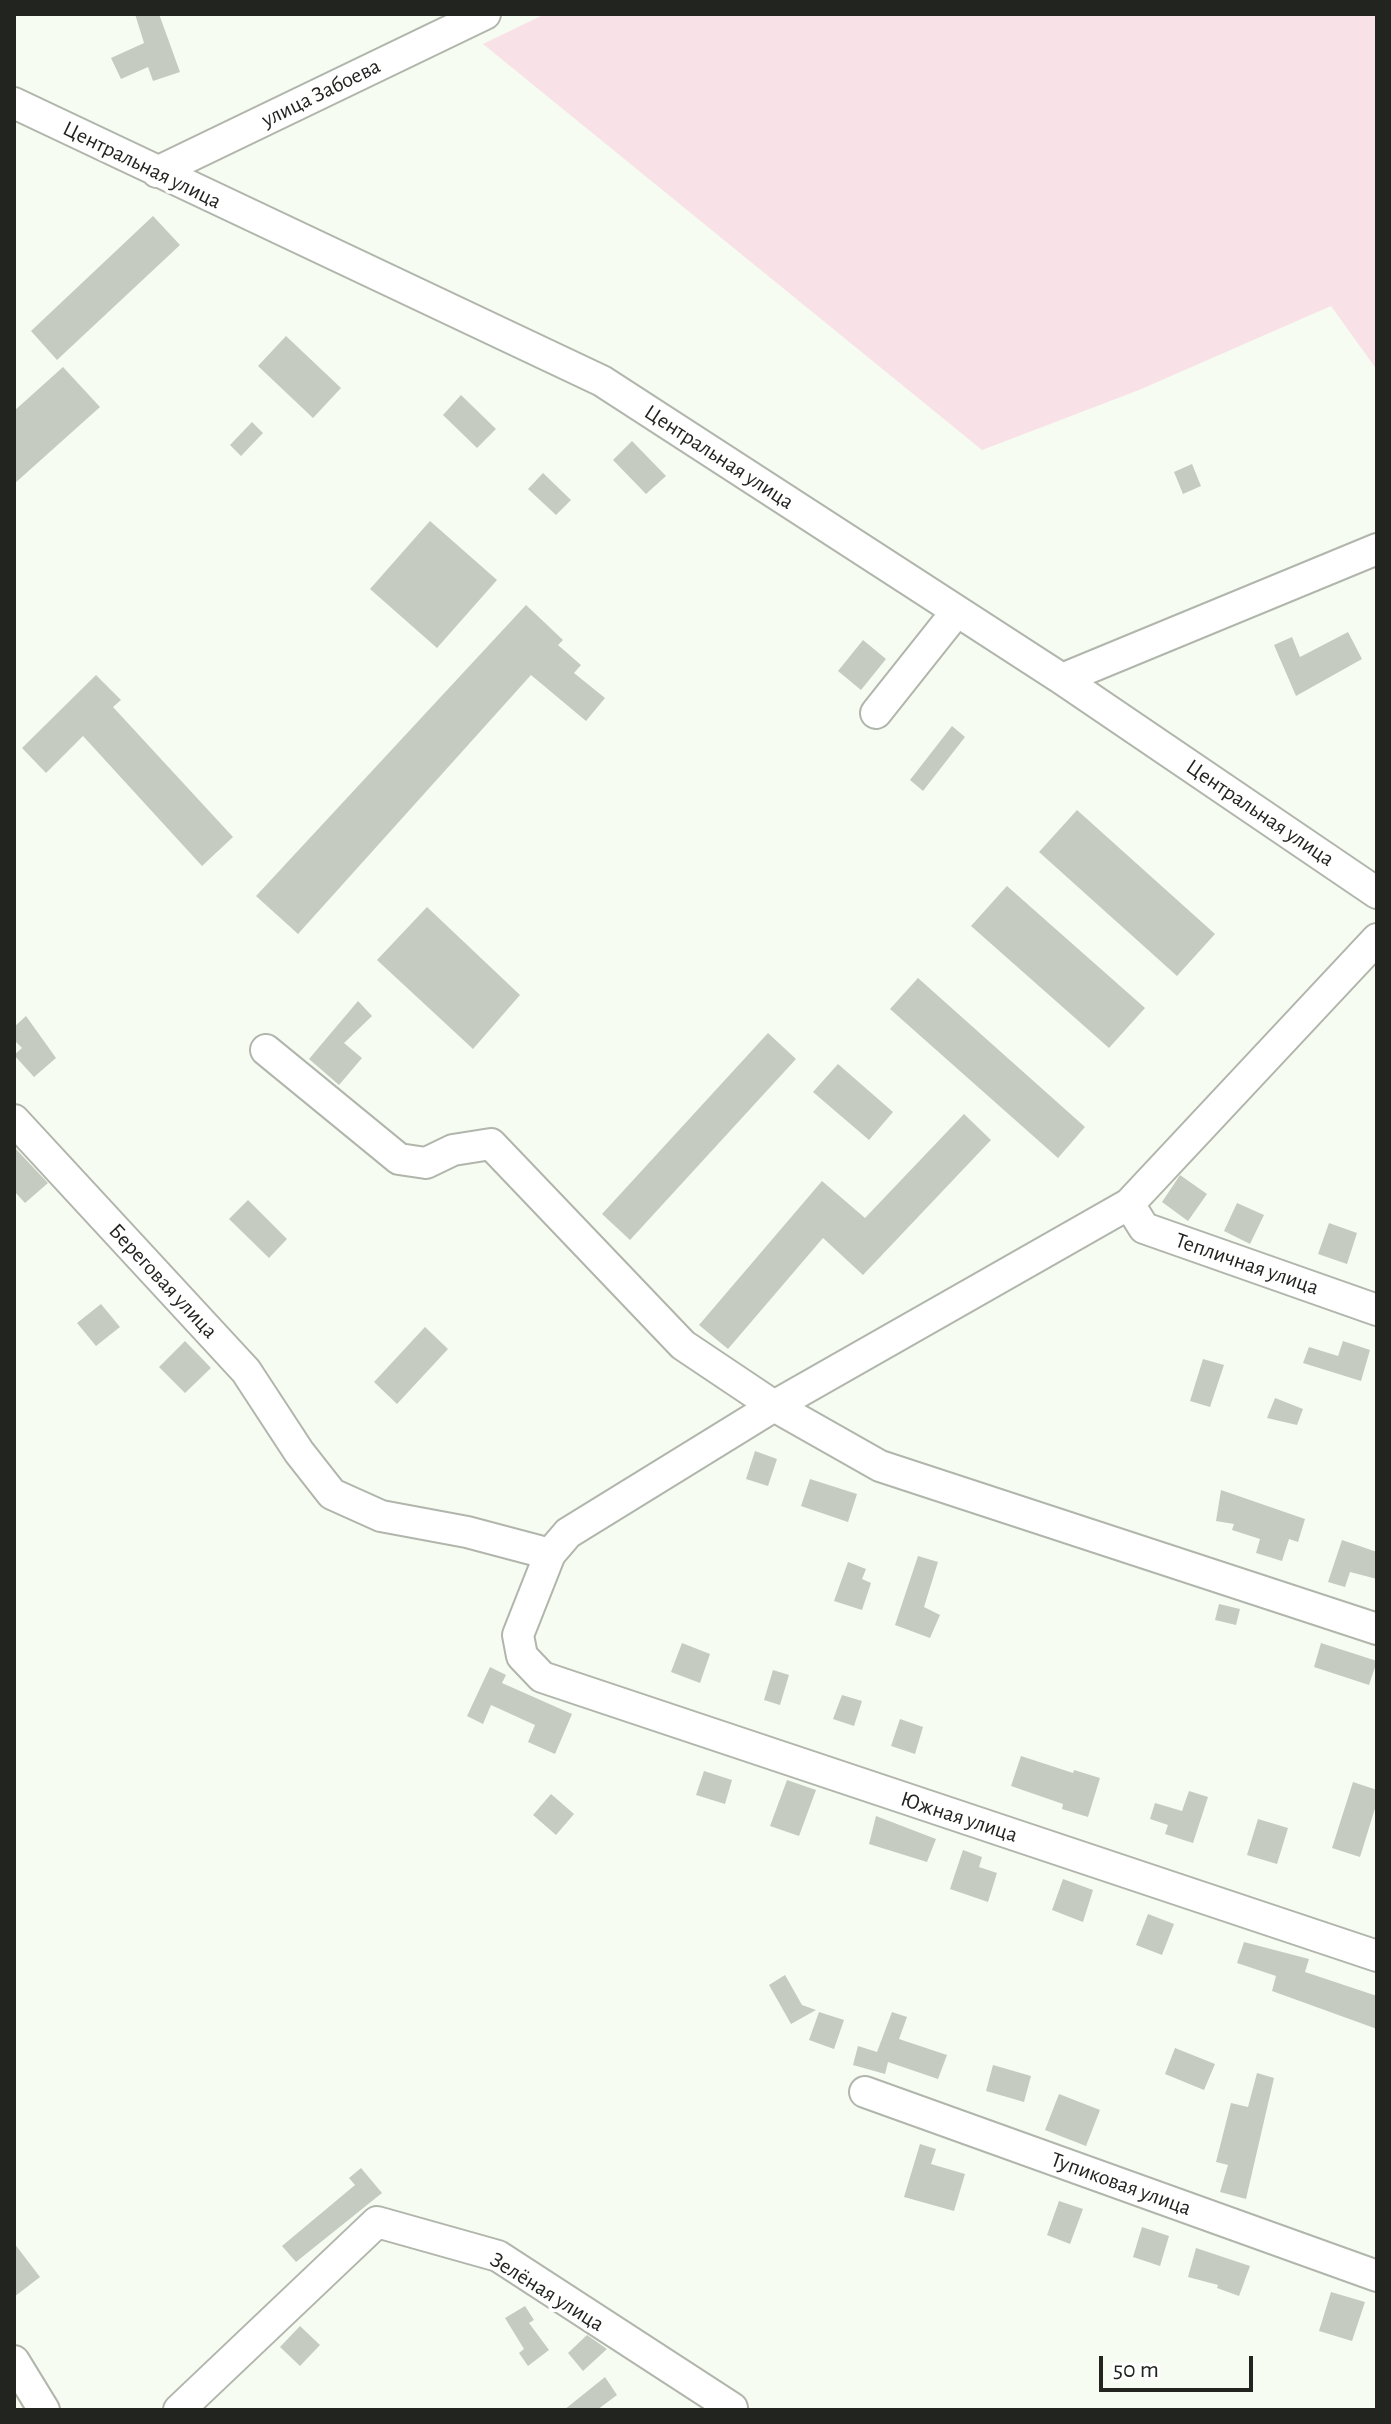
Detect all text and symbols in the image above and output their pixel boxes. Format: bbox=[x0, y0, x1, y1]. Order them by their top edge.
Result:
street label: улица Забоева bbox=[257, 53, 385, 133]
street label: Центральная улица bbox=[58, 115, 226, 215]
street label: Центральная улица bbox=[639, 399, 799, 515]
street label: Центральная улица bbox=[1181, 754, 1339, 872]
street label: Береговая улица bbox=[103, 1218, 223, 1344]
street label: Тепличная улица bbox=[1172, 1227, 1322, 1301]
street label: Южная улица bbox=[897, 1786, 1021, 1848]
street label: Тупиковая улица bbox=[1047, 2146, 1195, 2222]
street label: Зелёная улица bbox=[485, 2246, 609, 2338]
scale bar bbox=[1103, 2340, 1257, 2390]
text: 50 m bbox=[1113, 2358, 1159, 2382]

